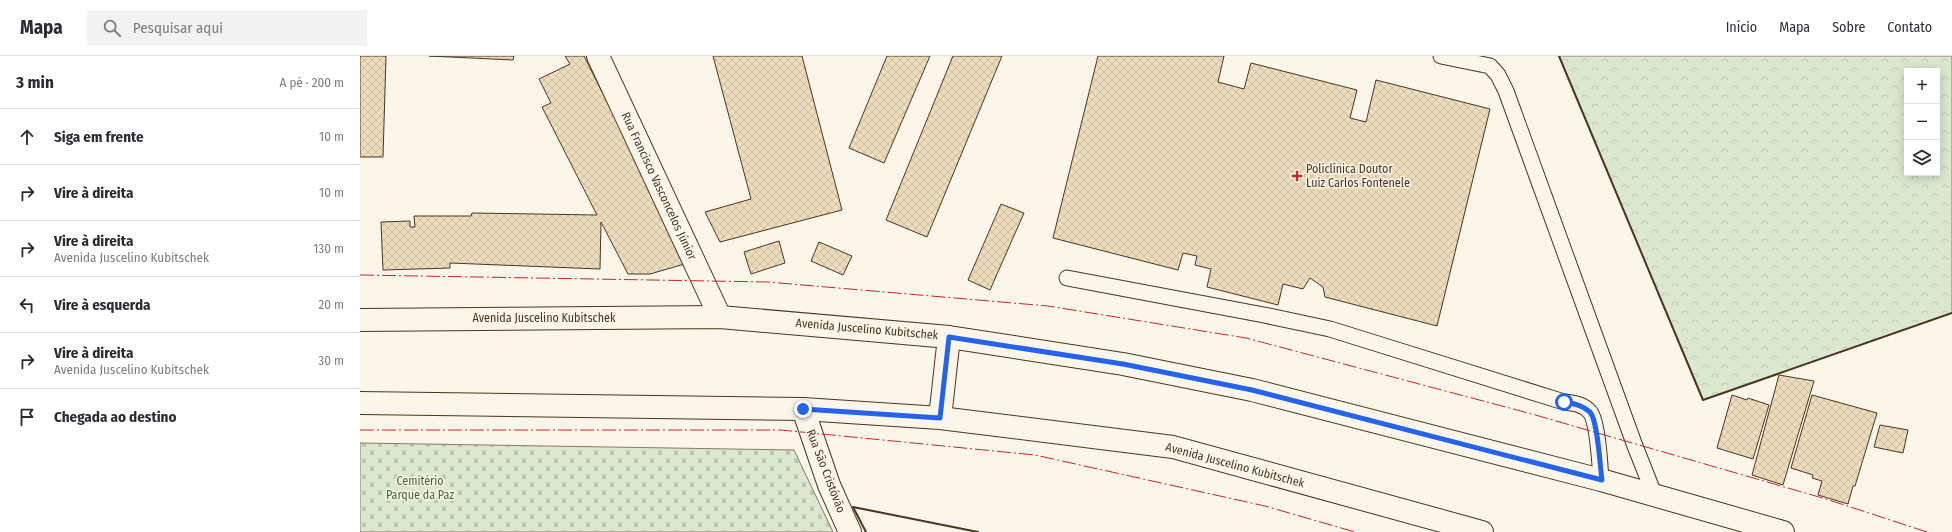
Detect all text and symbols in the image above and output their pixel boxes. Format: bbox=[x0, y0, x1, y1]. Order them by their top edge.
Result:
search box bbox=[87, 10, 367, 46]
text: Mapa bbox=[20, 16, 63, 39]
icon: search bbox=[101, 17, 123, 39]
text: Pesquisar aqui bbox=[133, 19, 223, 37]
text: Início bbox=[1726, 19, 1757, 36]
text: Mapa bbox=[1779, 19, 1810, 36]
text: Sobre bbox=[1832, 19, 1865, 36]
text: Contato bbox=[1887, 19, 1932, 36]
map controls bbox=[1904, 68, 1940, 176]
button: + bbox=[1904, 68, 1940, 104]
text: 3 min bbox=[16, 72, 54, 93]
text: A pé · 200 m bbox=[280, 75, 344, 90]
button: − bbox=[1904, 104, 1940, 140]
street label: Rua Francisco Vasconcelos Júnior bbox=[619, 110, 700, 263]
icon: ahead bbox=[16, 126, 38, 148]
text: Siga em frente bbox=[54, 128, 144, 146]
text: 10 m bbox=[319, 129, 344, 144]
button: layers bbox=[1904, 140, 1940, 176]
place label: Policlínica Doutor Luiz Carlos Fontenele bbox=[1306, 162, 1410, 190]
marker: Policlínica Doutor Luiz Carlos Fontenele bbox=[1291, 170, 1303, 182]
icon: right bbox=[16, 182, 38, 204]
text: Vire à direita bbox=[54, 184, 133, 202]
text: 10 m bbox=[319, 185, 344, 200]
text: Vire à direita bbox=[54, 232, 133, 250]
icon: right bbox=[16, 238, 38, 260]
text: 130 m bbox=[313, 241, 344, 256]
text: Avenida Juscelino Kubitschek bbox=[54, 250, 209, 265]
icon: left bbox=[16, 294, 38, 316]
text: Vire à esquerda bbox=[54, 296, 151, 314]
text: 20 m bbox=[318, 297, 344, 312]
street label: Avenida Juscelino Kubitschek bbox=[472, 311, 616, 325]
street label: Avenida Juscelino Kubitschek bbox=[795, 316, 939, 342]
text: Vire à direita bbox=[54, 344, 133, 362]
icon: right bbox=[16, 350, 38, 372]
text: 30 m bbox=[318, 353, 344, 368]
text: Avenida Juscelino Kubitschek bbox=[54, 362, 209, 377]
route start bbox=[1555, 393, 1573, 411]
route end bbox=[794, 400, 812, 418]
icon: arrive bbox=[16, 406, 38, 428]
text: Chegada ao destino bbox=[54, 408, 176, 426]
street label: Rua São Cristóvão bbox=[804, 427, 848, 515]
street label: Avenida Juscelino Kubitschek bbox=[1164, 440, 1306, 490]
park label: Cemitério Parque da Paz bbox=[386, 474, 454, 502]

